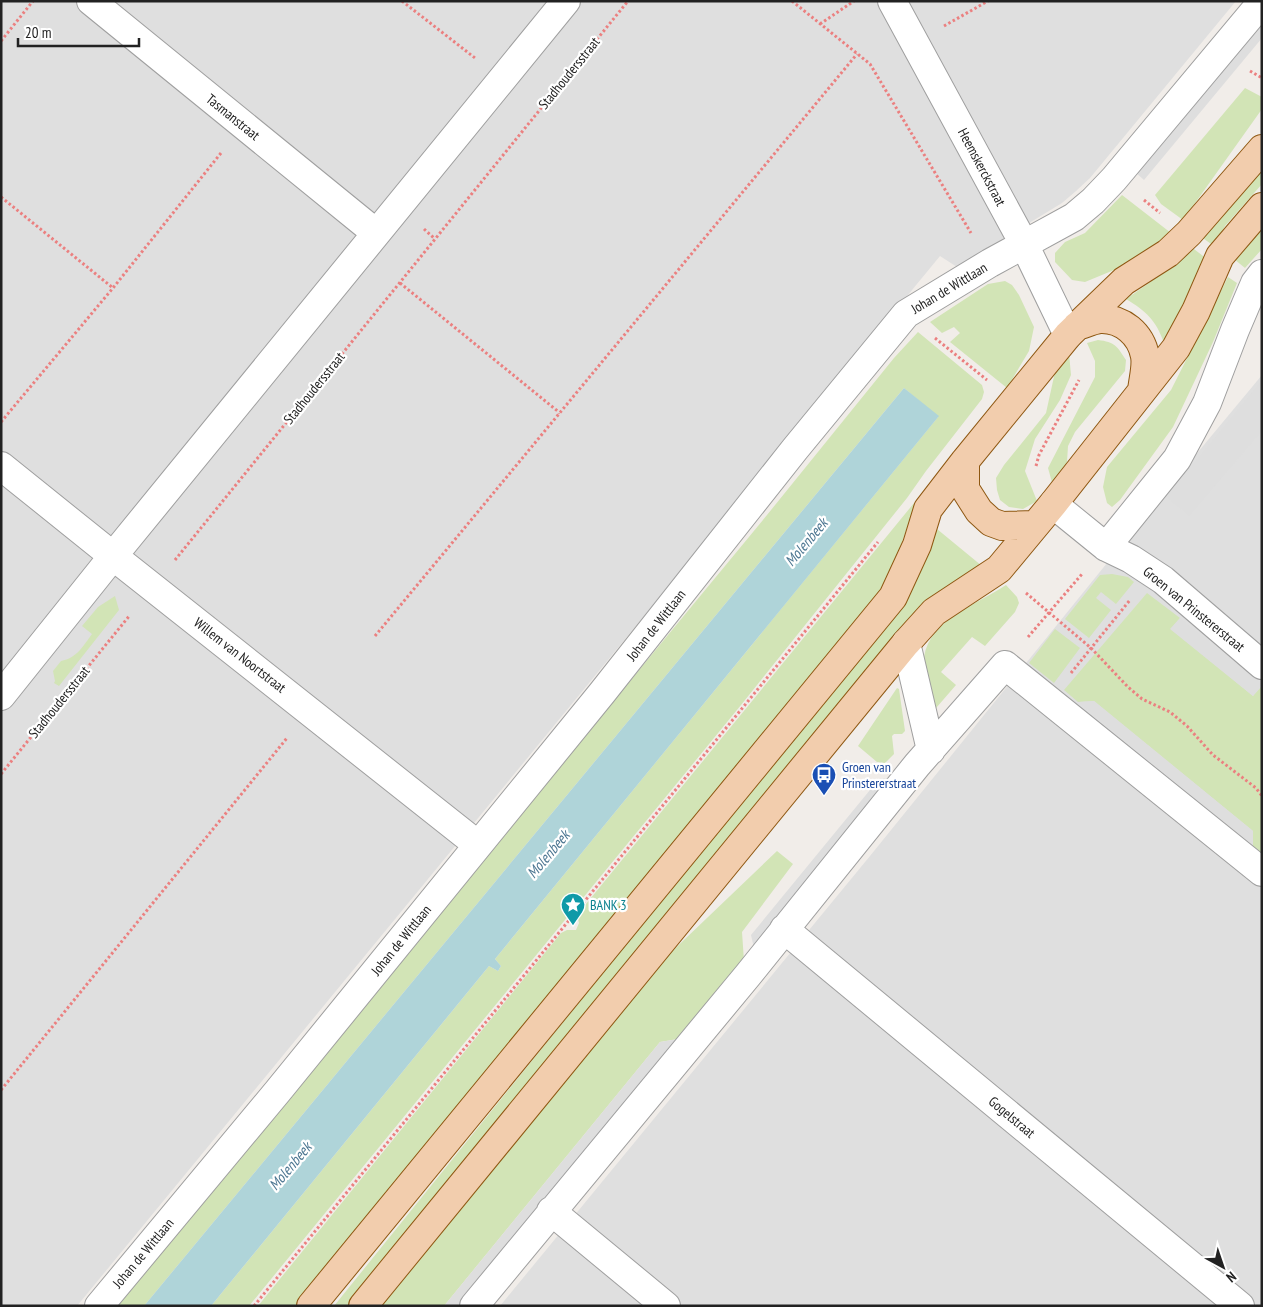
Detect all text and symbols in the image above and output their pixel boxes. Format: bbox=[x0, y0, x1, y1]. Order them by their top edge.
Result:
scale bar bbox=[18, 15, 139, 47]
text: 20 m bbox=[25, 23, 51, 42]
street label: Stadhoudersstraat bbox=[534, 33, 604, 113]
street label: Tasmanstraat bbox=[203, 90, 264, 144]
street label: Heemskerckstraat bbox=[954, 125, 1010, 209]
street label: Johan de Wittlaan bbox=[907, 258, 990, 318]
street label: Stadhoudersstraat bbox=[279, 348, 349, 428]
water label: Molenbeek bbox=[780, 512, 833, 570]
street label: Groen van Prinstererstraat bbox=[1139, 562, 1249, 656]
street label: Johan de Wittlaan bbox=[622, 586, 689, 665]
street label: Willem van Noortstraat bbox=[190, 613, 290, 697]
street label: Stadhoudersstraat bbox=[24, 662, 94, 742]
place label: Groen van Prinstererstraat bbox=[842, 758, 916, 792]
bus stop icon: Groen van Prinstererstraat bbox=[811, 762, 837, 796]
water label: Molenbeek bbox=[522, 824, 575, 882]
place icon: BANK 3 bbox=[560, 892, 586, 926]
place label: BANK 3 bbox=[590, 896, 627, 914]
street label: Johan de Wittlaan bbox=[366, 901, 435, 980]
street label: Gogelstraat bbox=[985, 1092, 1039, 1142]
water label: Molenbeek bbox=[264, 1136, 317, 1194]
street label: Johan de Wittlaan bbox=[108, 1214, 177, 1292]
north arrow bbox=[1198, 1242, 1248, 1292]
text: N bbox=[1223, 1268, 1240, 1286]

